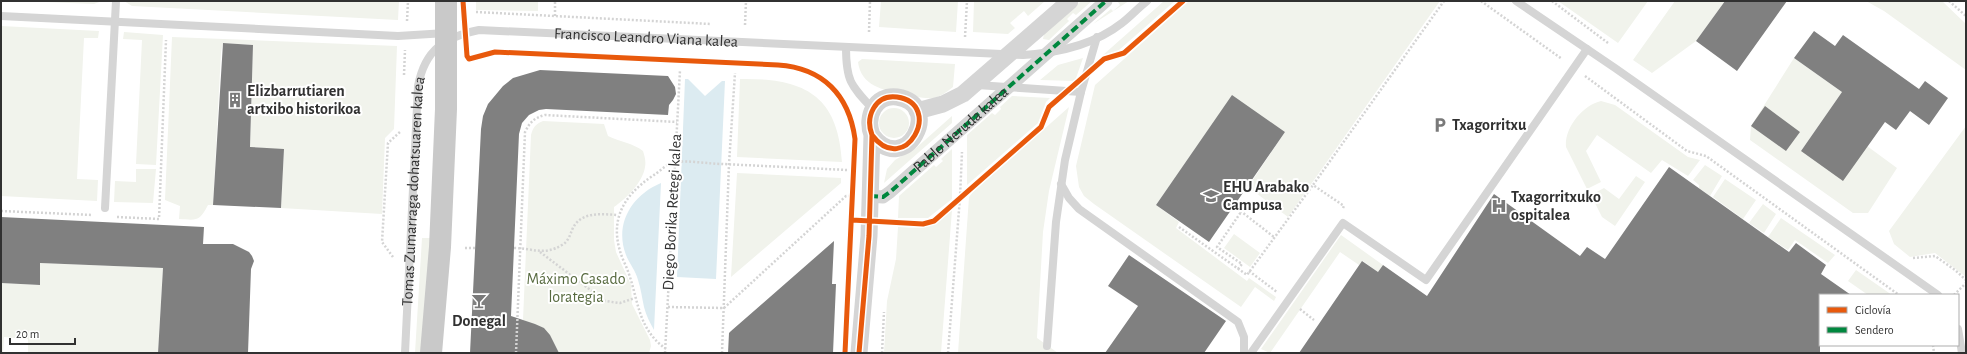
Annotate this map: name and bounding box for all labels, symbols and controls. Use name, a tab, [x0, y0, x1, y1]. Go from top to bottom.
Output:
street label: Francisco Leandro Viana kalea	[554, 25, 739, 50]
street label: Tomas Zumarraga dohatsuaren kalea	[399, 75, 428, 306]
place label: Elizbarrutiaren artxibo historikoa	[247, 83, 361, 117]
street label: Pablo Neruda kalea	[910, 83, 1011, 176]
building icon: Elizbarrutiaren artxibo historikoa	[226, 91, 244, 109]
parking icon: Txagorritxu	[1431, 116, 1449, 134]
place label: Txagorritxu	[1452, 117, 1527, 133]
street label: Diego Borika Retegi kalea	[660, 133, 684, 291]
place label: EHU Arabako Campusa	[1223, 179, 1309, 213]
school or university icon: EHU Arabako Campusa	[1202, 187, 1220, 205]
place label: Txagorritxuko ospitalea	[1511, 189, 1601, 223]
hospital icon: Txagorritxuko ospitalea	[1490, 197, 1508, 215]
park label: Máximo Casado lorategia	[526, 271, 626, 305]
bar icon: Donegal	[470, 292, 488, 310]
legend	[1819, 294, 1959, 346]
text: Ciclovía	[1855, 304, 1891, 316]
place label: Donegal	[452, 313, 506, 329]
scale bar	[10, 320, 75, 346]
text: Sendero	[1855, 324, 1894, 336]
text: 20 m	[16, 328, 39, 340]

